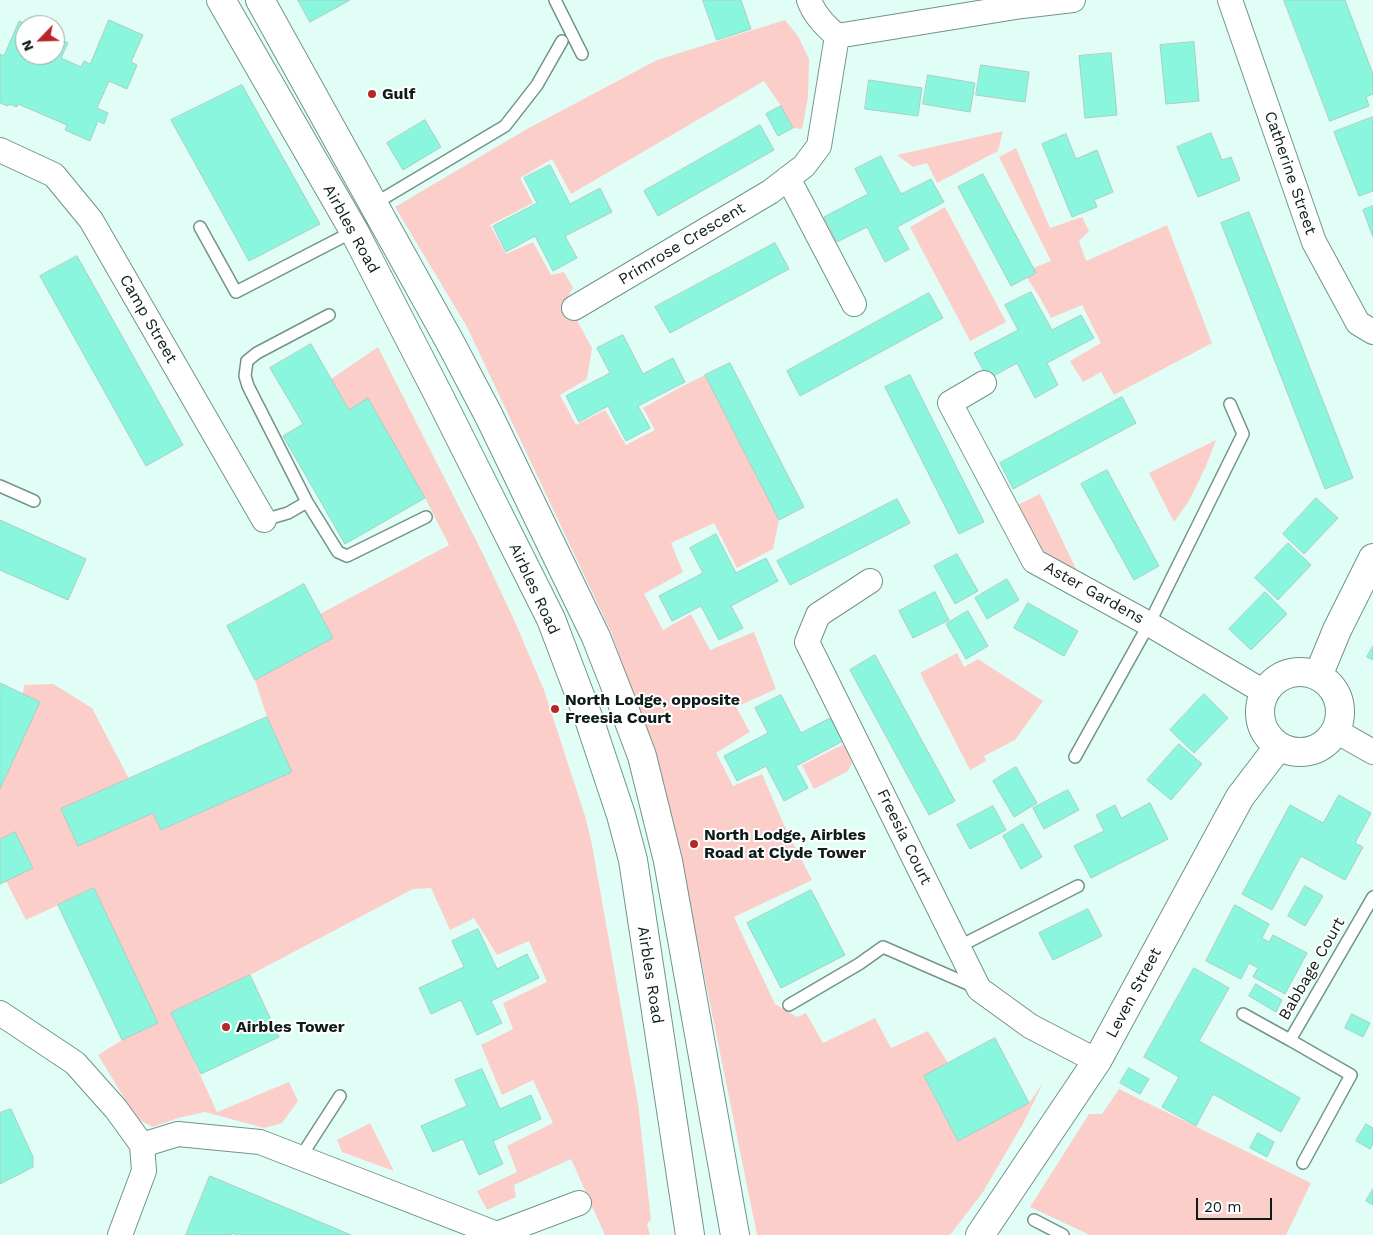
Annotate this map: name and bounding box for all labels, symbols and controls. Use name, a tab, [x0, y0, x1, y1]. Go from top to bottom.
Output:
north arrow	[15, 15, 65, 65]
text: N	[18, 38, 37, 54]
place label: Gulf	[382, 84, 415, 104]
marker: Gulf	[366, 88, 378, 100]
street label: Catherine Street	[1260, 109, 1320, 237]
street label: Airbles Road	[319, 181, 383, 277]
street label: Primrose Crescent	[615, 199, 749, 289]
street label: Camp Street	[115, 271, 181, 367]
street label: Airbles Road	[504, 540, 564, 638]
street label: Aster Gardens	[1041, 558, 1147, 628]
place label: North Lodge, opposite Freesia Court	[565, 690, 740, 728]
marker: North Lodge, opposite Freesia Court	[549, 703, 561, 715]
street label: Freesia Court	[873, 786, 935, 888]
place label: North Lodge, Airbles Road at Clyde Tower	[704, 825, 866, 863]
marker: North Lodge, Airbles Road at Clyde Tower	[688, 838, 700, 850]
street label: Babbage Court	[1275, 914, 1349, 1024]
street label: Airbles Road	[633, 925, 667, 1025]
street label: Leven Street	[1102, 945, 1166, 1041]
place label: Airbles Tower	[236, 1017, 345, 1037]
marker: Airbles Tower	[220, 1021, 232, 1033]
scale bar	[1198, 1188, 1274, 1220]
text: 20 m	[1204, 1198, 1242, 1216]

